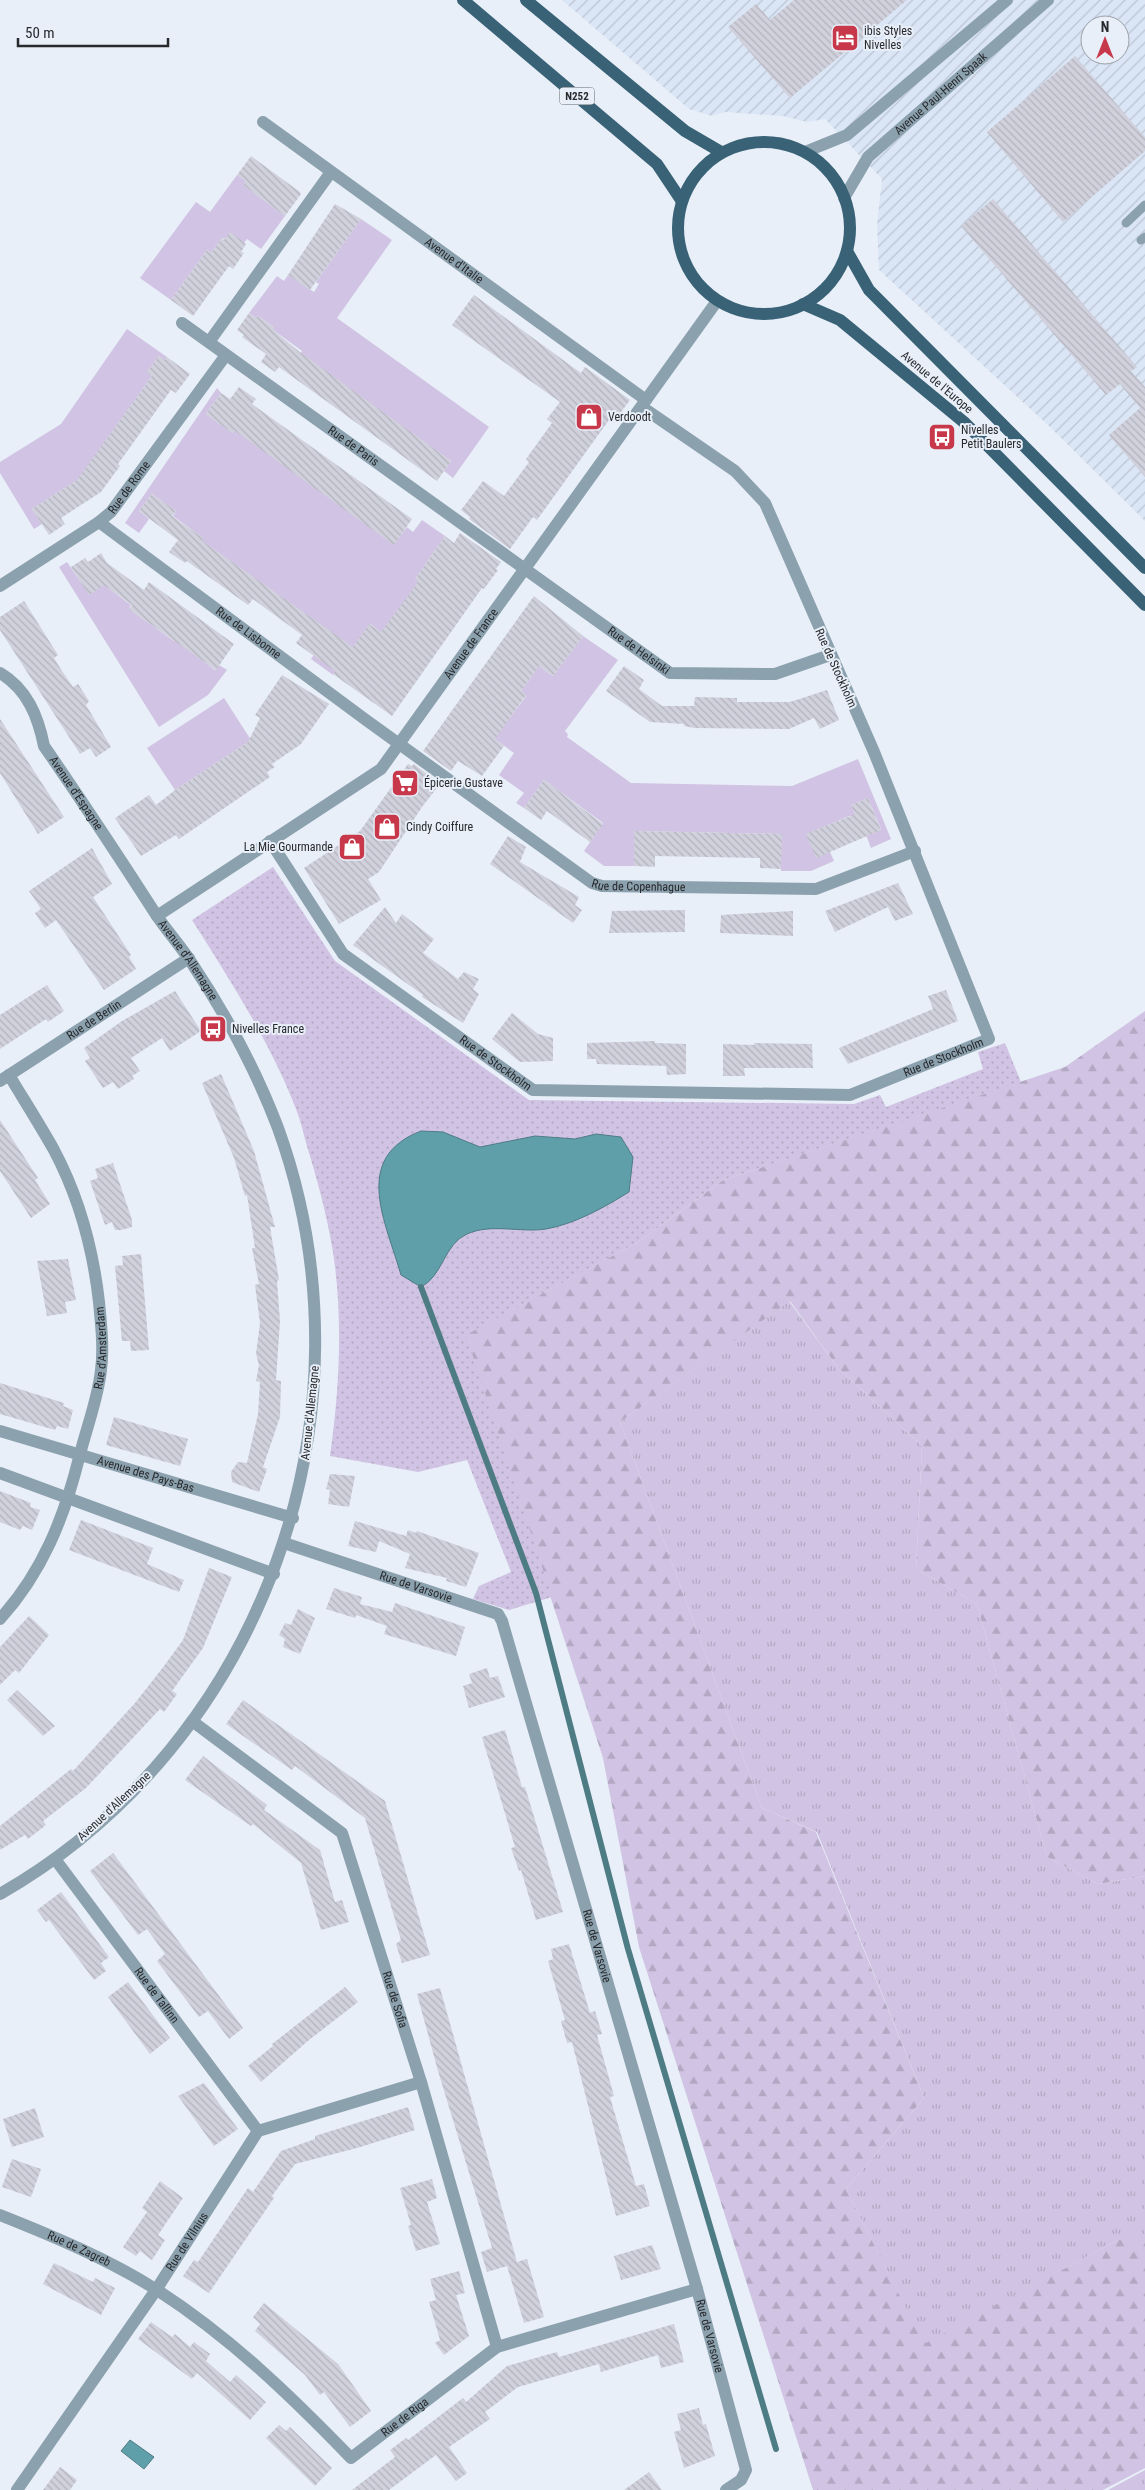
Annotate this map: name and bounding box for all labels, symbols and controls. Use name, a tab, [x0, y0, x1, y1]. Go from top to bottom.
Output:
scale bar	[18, 15, 168, 47]
north arrow	[1080, 15, 1130, 65]
text: N	[1101, 19, 1109, 35]
hotel icon: ibis Styles Nivelles	[830, 23, 860, 53]
text: 50 m	[25, 24, 55, 42]
place label: ibis Styles Nivelles	[864, 24, 912, 52]
street label: Avenue Paul-Henri Spaak	[892, 49, 990, 138]
road number: N252	[560, 88, 594, 104]
street label: Avenue d'Italie	[422, 235, 486, 287]
street label: Avenue de l'Europe	[898, 348, 976, 416]
shop icon: Verdoodt	[574, 402, 604, 432]
place label: Verdoodt	[608, 410, 652, 424]
bus stop icon: Nivelles Petit Baulers	[927, 422, 957, 452]
street label: Rue de Paris	[325, 423, 382, 469]
place label: Nivelles Petit Baulers	[961, 423, 1021, 451]
street label: Rue de Rome	[105, 458, 153, 517]
street label: Rue de Lisbonne	[213, 604, 284, 662]
street label: Avenue de France	[441, 606, 501, 682]
street label: Rue de Helsinki	[605, 624, 672, 678]
street label: Rue de Stockholm	[812, 626, 860, 710]
street label: Avenue d'Espagne	[46, 754, 106, 833]
supermarket icon: Épicerie Gustave	[390, 768, 420, 798]
place label: Épicerie Gustave	[424, 775, 503, 790]
shop icon: Cindy Coiffure	[372, 812, 402, 842]
place label: Cindy Coiffure	[406, 820, 474, 834]
shop icon: La Mie Gourmande	[337, 832, 367, 862]
place label: La Mie Gourmande	[244, 840, 333, 854]
street label: Rue de Copenhague	[590, 876, 686, 894]
street label: Avenue d'Allemagne	[155, 917, 221, 1003]
street label: Rue de Berlin	[64, 997, 124, 1043]
bus stop icon: Nivelles France	[198, 1014, 228, 1044]
place label: Nivelles France	[232, 1022, 304, 1036]
street label: Rue de Stockholm	[457, 1033, 534, 1094]
street label: Rue de Stockholm	[901, 1035, 986, 1080]
street label: Rue d'Amsterdam	[91, 1306, 109, 1391]
street label: Avenue d'Allemagne	[298, 1365, 322, 1461]
street label: Avenue des Pays-Bas	[95, 1453, 196, 1495]
street label: Rue de Varsovie	[378, 1568, 454, 1605]
street label: Avenue d'Allemagne	[75, 1768, 154, 1843]
street label: Rue de Varsovie	[580, 1908, 614, 1985]
street label: Rue de Tallinn	[131, 1965, 182, 2026]
street label: Rue de Sofia	[379, 1969, 411, 2030]
street label: Rue de Vilnius	[163, 2210, 211, 2274]
street label: Rue de Zagreb	[45, 2228, 113, 2270]
street label: Rue de Varsovie	[693, 2298, 726, 2375]
street label: Rue de Riga	[378, 2395, 431, 2440]

